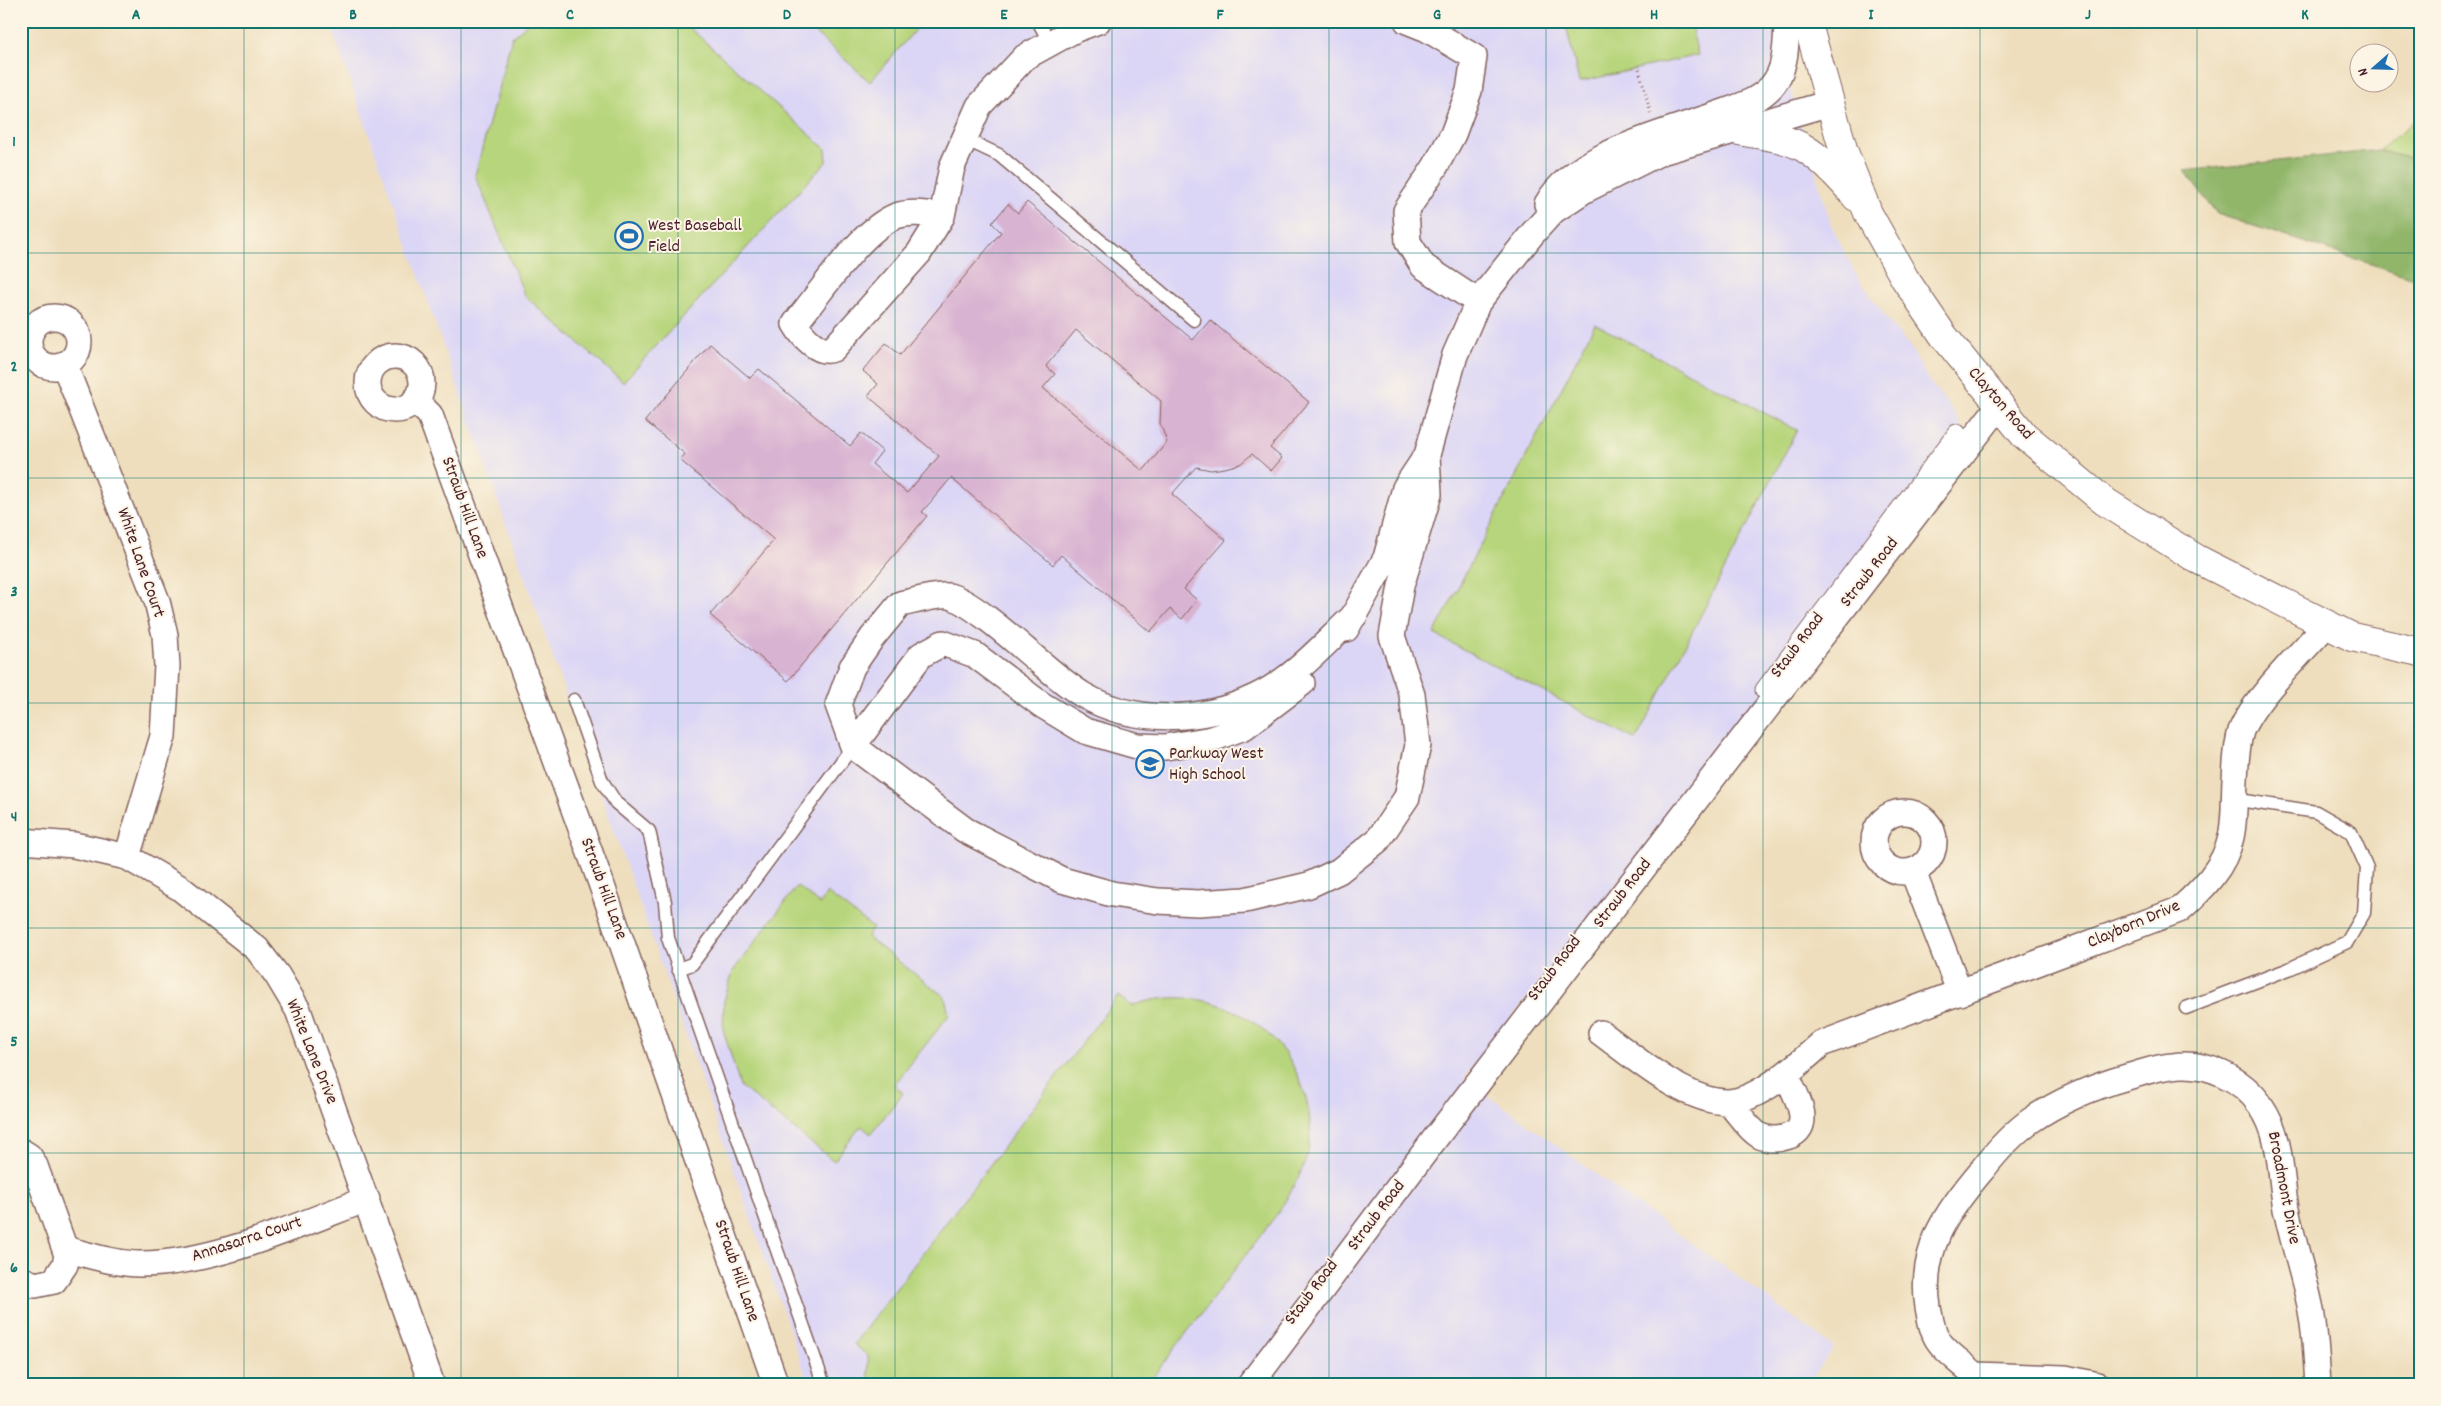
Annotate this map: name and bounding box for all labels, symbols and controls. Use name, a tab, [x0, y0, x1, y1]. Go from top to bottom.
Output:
text: A	[132, 4, 141, 27]
text: B	[349, 4, 357, 27]
text: C	[566, 4, 574, 27]
text: D	[783, 4, 792, 27]
text: E	[1000, 4, 1008, 27]
text: F	[1216, 4, 1224, 27]
text: G	[1433, 4, 1441, 27]
text: H	[1650, 4, 1658, 27]
text: I	[1869, 4, 1875, 27]
text: J	[2085, 4, 2091, 27]
text: K	[2301, 4, 2309, 27]
north arrow	[2348, 42, 2398, 92]
text: N	[2353, 65, 2374, 78]
text: 1	[12, 131, 16, 154]
place label: West Baseball Field	[648, 214, 743, 260]
sports icon: West Baseball Field	[614, 221, 644, 251]
text: 2	[11, 356, 18, 379]
street label: Clayton Road	[1961, 362, 2039, 446]
street label: Straub Hill Lane	[434, 454, 494, 562]
street label: White Lane Court	[110, 505, 171, 622]
street label: Straub Road	[1835, 533, 1905, 613]
text: 3	[10, 581, 18, 604]
street label: Staub Road	[1765, 608, 1831, 684]
place label: Parkway West High School	[1169, 742, 1264, 788]
school or university icon: Parkway West High School	[1135, 749, 1165, 779]
text: 4	[11, 806, 17, 829]
street label: Straub Hill Lane	[573, 835, 633, 943]
street label: Straub Road	[1588, 854, 1658, 934]
street label: Clayborn Drive	[2084, 894, 2184, 956]
street label: Staub Road	[1522, 931, 1588, 1007]
street label: White Lane Drive	[279, 996, 343, 1108]
text: 5	[10, 1031, 18, 1054]
street label: Broadmont Drive	[2260, 1130, 2306, 1247]
street label: Straub Road	[1342, 1175, 1412, 1257]
street label: Annasarra Court	[189, 1210, 306, 1270]
street label: Straub Hill Lane	[707, 1217, 765, 1326]
street label: Staub Road	[1279, 1255, 1345, 1331]
text: 6	[10, 1257, 18, 1280]

